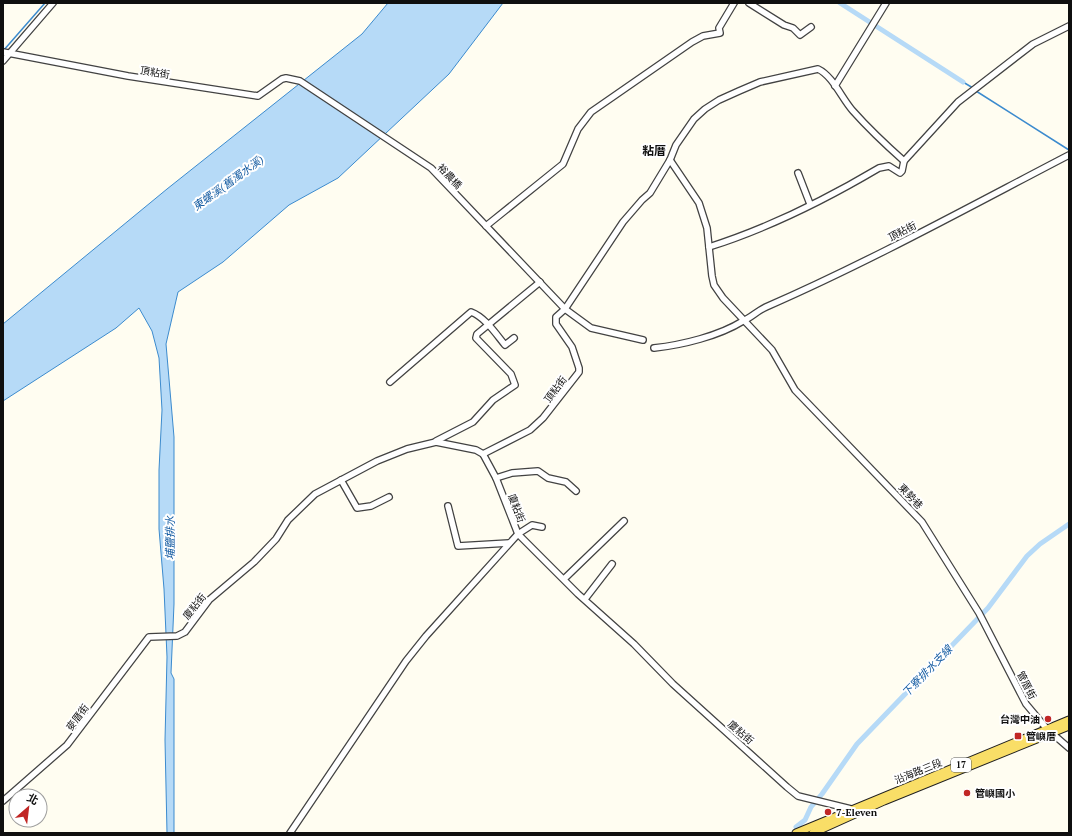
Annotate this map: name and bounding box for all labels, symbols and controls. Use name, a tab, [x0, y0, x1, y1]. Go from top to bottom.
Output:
street label: 頂粘街	[139, 64, 171, 81]
district label: 粘厝	[642, 143, 666, 158]
water label: 東螺溪(舊濁水溪)	[190, 152, 266, 214]
street label: 裕農橋	[435, 161, 465, 192]
street label: 頂粘街	[886, 219, 919, 244]
street label: 頂粘街	[541, 373, 570, 405]
street label: 東勢巷	[896, 481, 926, 512]
street label: 廈粘街	[505, 492, 528, 525]
water label: 埔鹽排水	[163, 515, 177, 560]
street label: 廈粘街	[180, 591, 209, 622]
water label: 下寮排水支線	[899, 641, 956, 700]
street label: 管厝街	[1014, 669, 1039, 702]
street label: 麥厝街	[63, 701, 92, 733]
place label: 台灣中油	[1000, 713, 1040, 726]
marker: 台灣中油	[1043, 714, 1053, 724]
street label: 廈粘街	[725, 718, 756, 747]
place label: 管嶼厝	[1026, 730, 1056, 743]
marker: 管嶼厝	[1013, 731, 1023, 741]
street label: 沿海路三段	[893, 756, 944, 787]
road number: 17	[951, 758, 971, 772]
place label: 管嶼國小	[975, 787, 1016, 800]
north arrow	[8, 788, 48, 828]
marker: 管嶼國小	[962, 788, 972, 798]
text: 北	[25, 790, 41, 808]
place label: 7-Eleven	[836, 806, 878, 819]
marker: 7-Eleven	[823, 807, 833, 817]

